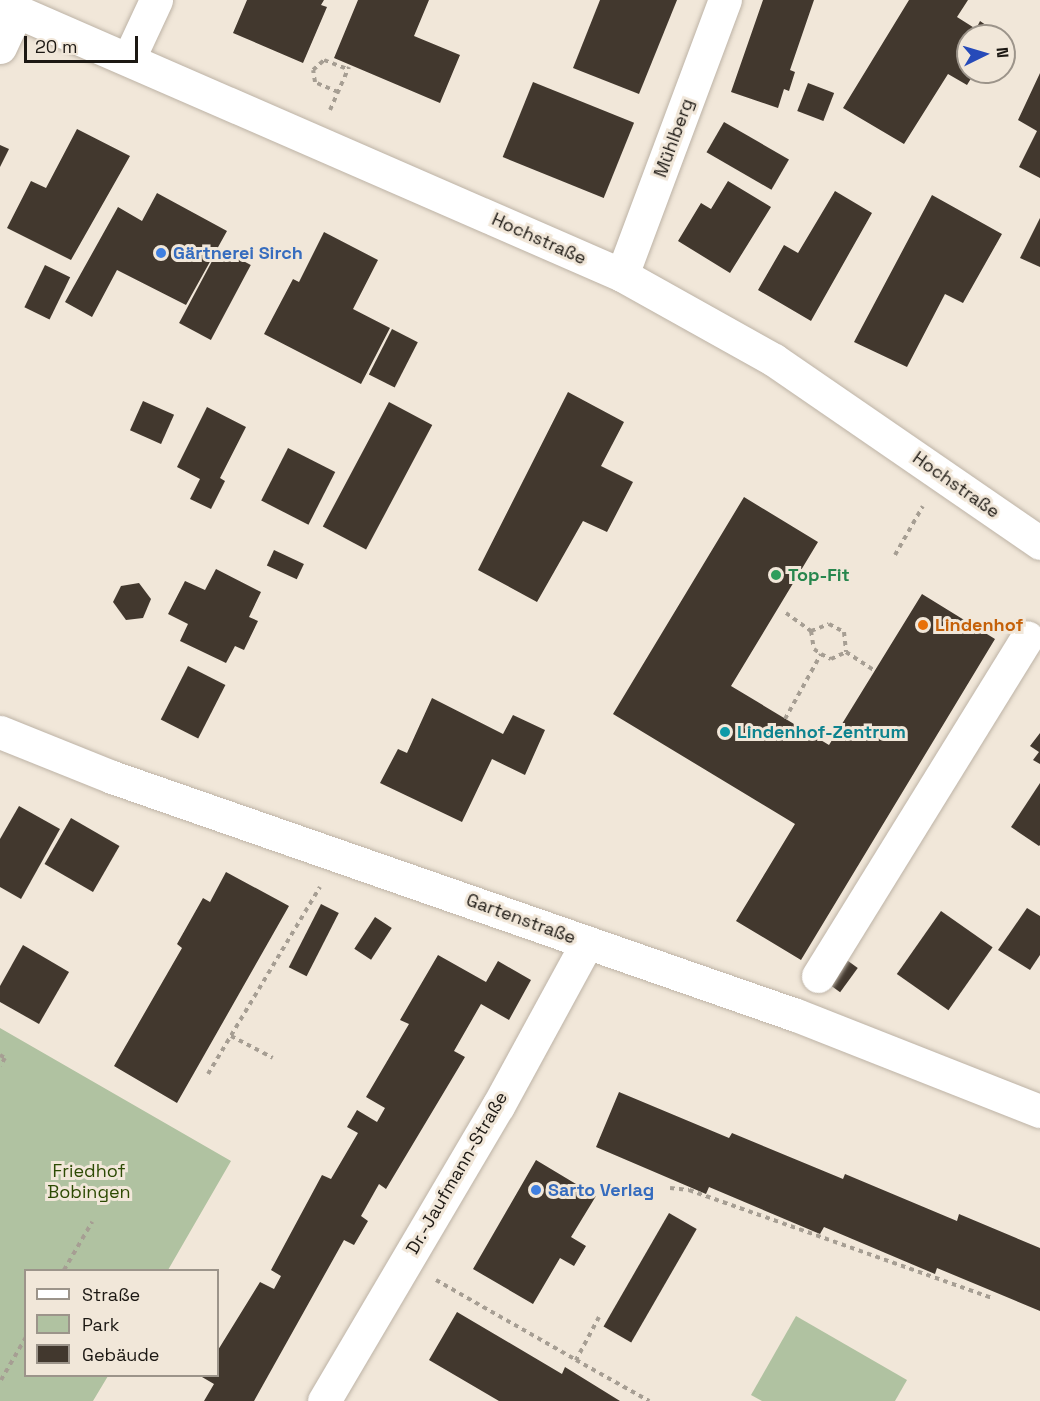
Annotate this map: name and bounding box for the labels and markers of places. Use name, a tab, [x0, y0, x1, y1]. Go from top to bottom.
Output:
place label: Gärtnerei Sirch	[173, 242, 303, 264]
marker: Gärtnerei Sirch	[154, 246, 168, 260]
place label: Top-Fit	[788, 564, 850, 586]
marker: Top-Fit	[769, 568, 783, 582]
place label: Lindenhof	[935, 614, 1023, 636]
marker: Lindenhof	[916, 618, 930, 632]
place label: Lindenhof-Zentrum	[737, 721, 906, 743]
marker: Lindenhof-Zentrum	[718, 725, 732, 739]
place label: Sarto Verlag	[548, 1179, 655, 1201]
marker: Sarto Verlag	[529, 1183, 543, 1197]

